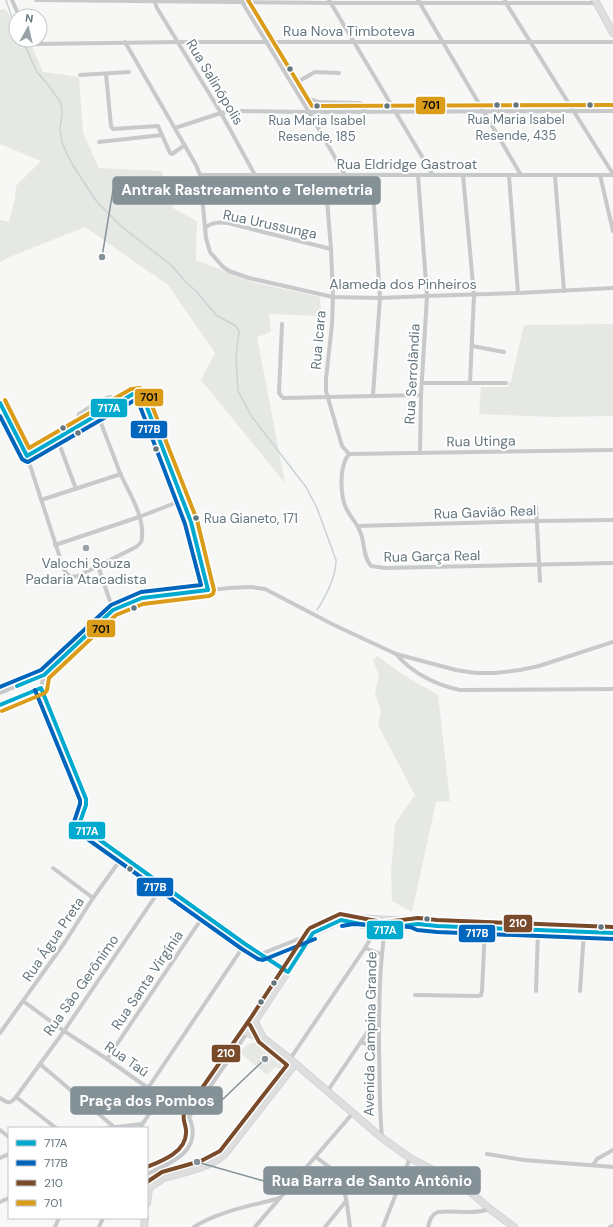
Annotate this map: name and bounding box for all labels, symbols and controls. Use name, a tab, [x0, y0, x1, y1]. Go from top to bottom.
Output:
north arrow	[8, 8, 48, 48]
text: N	[24, 11, 34, 26]
street label: Rua Nova Timboteva	[283, 22, 415, 40]
street label: Rua Salinópolis	[182, 36, 248, 128]
unlabelled marker	[285, 64, 295, 74]
line badge: 701	[415, 96, 446, 115]
text: 701	[422, 98, 440, 112]
unlabelled marker	[492, 100, 502, 110]
marker: Rua Maria Isabel Resende, 435	[511, 100, 521, 110]
unlabelled marker	[585, 100, 595, 110]
marker: Rua Maria Isabel Resende, 185	[312, 101, 322, 111]
unlabelled marker	[382, 101, 392, 111]
place label: Rua Maria Isabel Resende, 435	[467, 111, 565, 144]
place label: Rua Maria Isabel Resende, 185	[268, 112, 366, 145]
street label: Rua Eldridge Gastroat	[337, 155, 477, 173]
callout: Antrak Rastreamento e Telemetria	[113, 177, 380, 204]
text: Antrak Rastreamento e Telemetria	[121, 180, 373, 200]
street label: Rua Urussunga	[221, 205, 319, 243]
street label: Alameda dos Pinheiros	[329, 275, 477, 293]
street label: Rua Icara	[306, 310, 330, 370]
street label: Rua Serrolândia	[400, 323, 424, 425]
line badge: 701	[134, 388, 164, 407]
text: 701	[140, 390, 158, 404]
line badge: 717A	[90, 398, 128, 418]
text: 717A	[98, 401, 121, 415]
line badge: 717B	[130, 420, 168, 439]
text: 717B	[137, 422, 161, 436]
unlabelled marker	[58, 423, 68, 433]
unlabelled marker	[73, 428, 83, 438]
street label: Rua Utinga	[446, 431, 516, 451]
unlabelled marker	[151, 444, 161, 454]
street label: Rua Gavião Real	[433, 501, 537, 523]
place label: Rua Gianeto, 171	[204, 510, 298, 527]
marker: Rua Gianeto, 171	[191, 513, 201, 523]
marker: Valochi Souza Padaria Atacadista	[81, 543, 91, 553]
street label: Rua Garça Real	[383, 546, 481, 566]
place label: Valochi Souza Padaria Atacadista	[25, 554, 147, 588]
unlabelled marker	[129, 603, 139, 613]
line badge: 701	[86, 619, 116, 638]
text: 701	[92, 622, 110, 636]
line badge: 717A	[68, 821, 106, 840]
text: 717A	[76, 824, 99, 838]
unlabelled marker	[125, 864, 135, 874]
line badge: 717B	[136, 877, 174, 897]
text: 717B	[143, 880, 167, 894]
street label: Rua Água Preta	[18, 893, 88, 985]
unlabelled marker	[422, 914, 432, 924]
line badge: 210	[503, 914, 533, 933]
text: 210	[509, 916, 527, 930]
line badge: 717A	[366, 920, 404, 940]
unlabelled marker	[596, 922, 606, 932]
text: 717A	[374, 923, 397, 937]
line badge: 717B	[458, 924, 496, 943]
text: 717B	[465, 926, 489, 940]
street label: Rua Santa Virgínia	[107, 927, 187, 1033]
street label: Rua São Gerônimo	[39, 931, 123, 1039]
street label: Avenida Campina Grande	[360, 951, 380, 1117]
unlabelled marker	[269, 978, 279, 988]
unlabelled marker	[256, 997, 266, 1007]
street label: Rua Taú	[101, 1037, 153, 1081]
line badge: 210	[211, 1044, 241, 1063]
text: 210	[217, 1046, 235, 1060]
callout: Praça dos Pombos	[71, 1087, 222, 1114]
text: Praça dos Pombos	[79, 1091, 215, 1111]
legend	[8, 1127, 148, 1219]
text: 717A	[44, 1135, 68, 1151]
text: 717B	[44, 1155, 68, 1171]
callout: Rua Barra de Santo Antônio	[264, 1167, 480, 1194]
text: Rua Barra de Santo Antônio	[272, 1171, 472, 1191]
text: 210	[44, 1175, 63, 1191]
text: 701	[44, 1195, 62, 1211]

